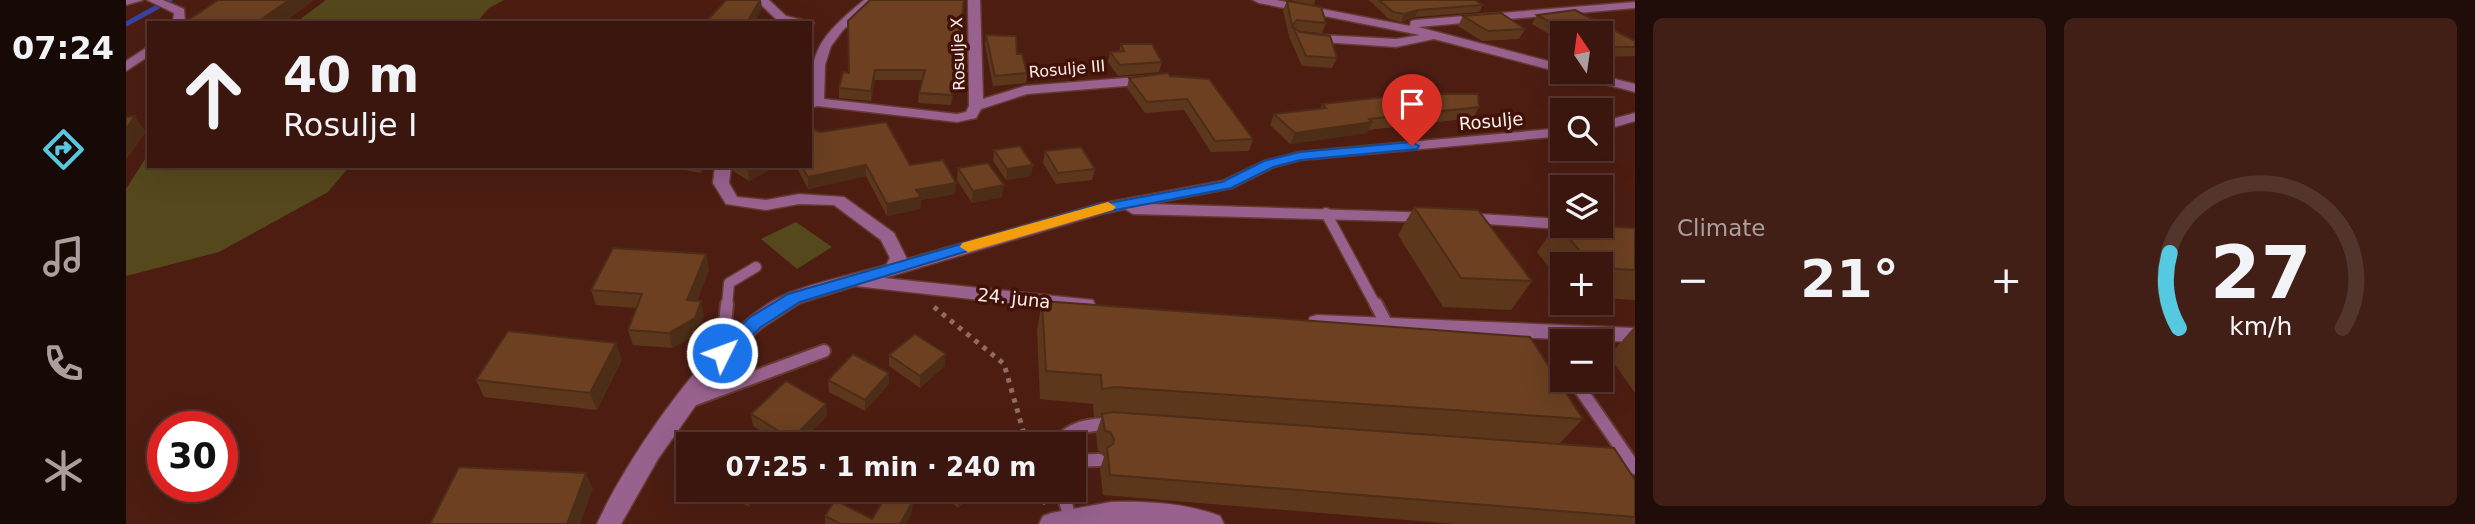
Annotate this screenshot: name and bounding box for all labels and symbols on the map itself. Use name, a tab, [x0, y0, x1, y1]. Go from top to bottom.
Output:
street label: Rosulje X	[947, 17, 969, 91]
north arrow	[1550, 21, 1614, 84]
street label: Rosulje III	[1028, 56, 1106, 82]
pin	[1382, 74, 1442, 146]
street label: Rosulje	[1458, 108, 1524, 134]
street label: 24. juna	[977, 284, 1051, 312]
position arrow	[685, 316, 759, 390]
speed limit sign: 30	[147, 411, 238, 502]

